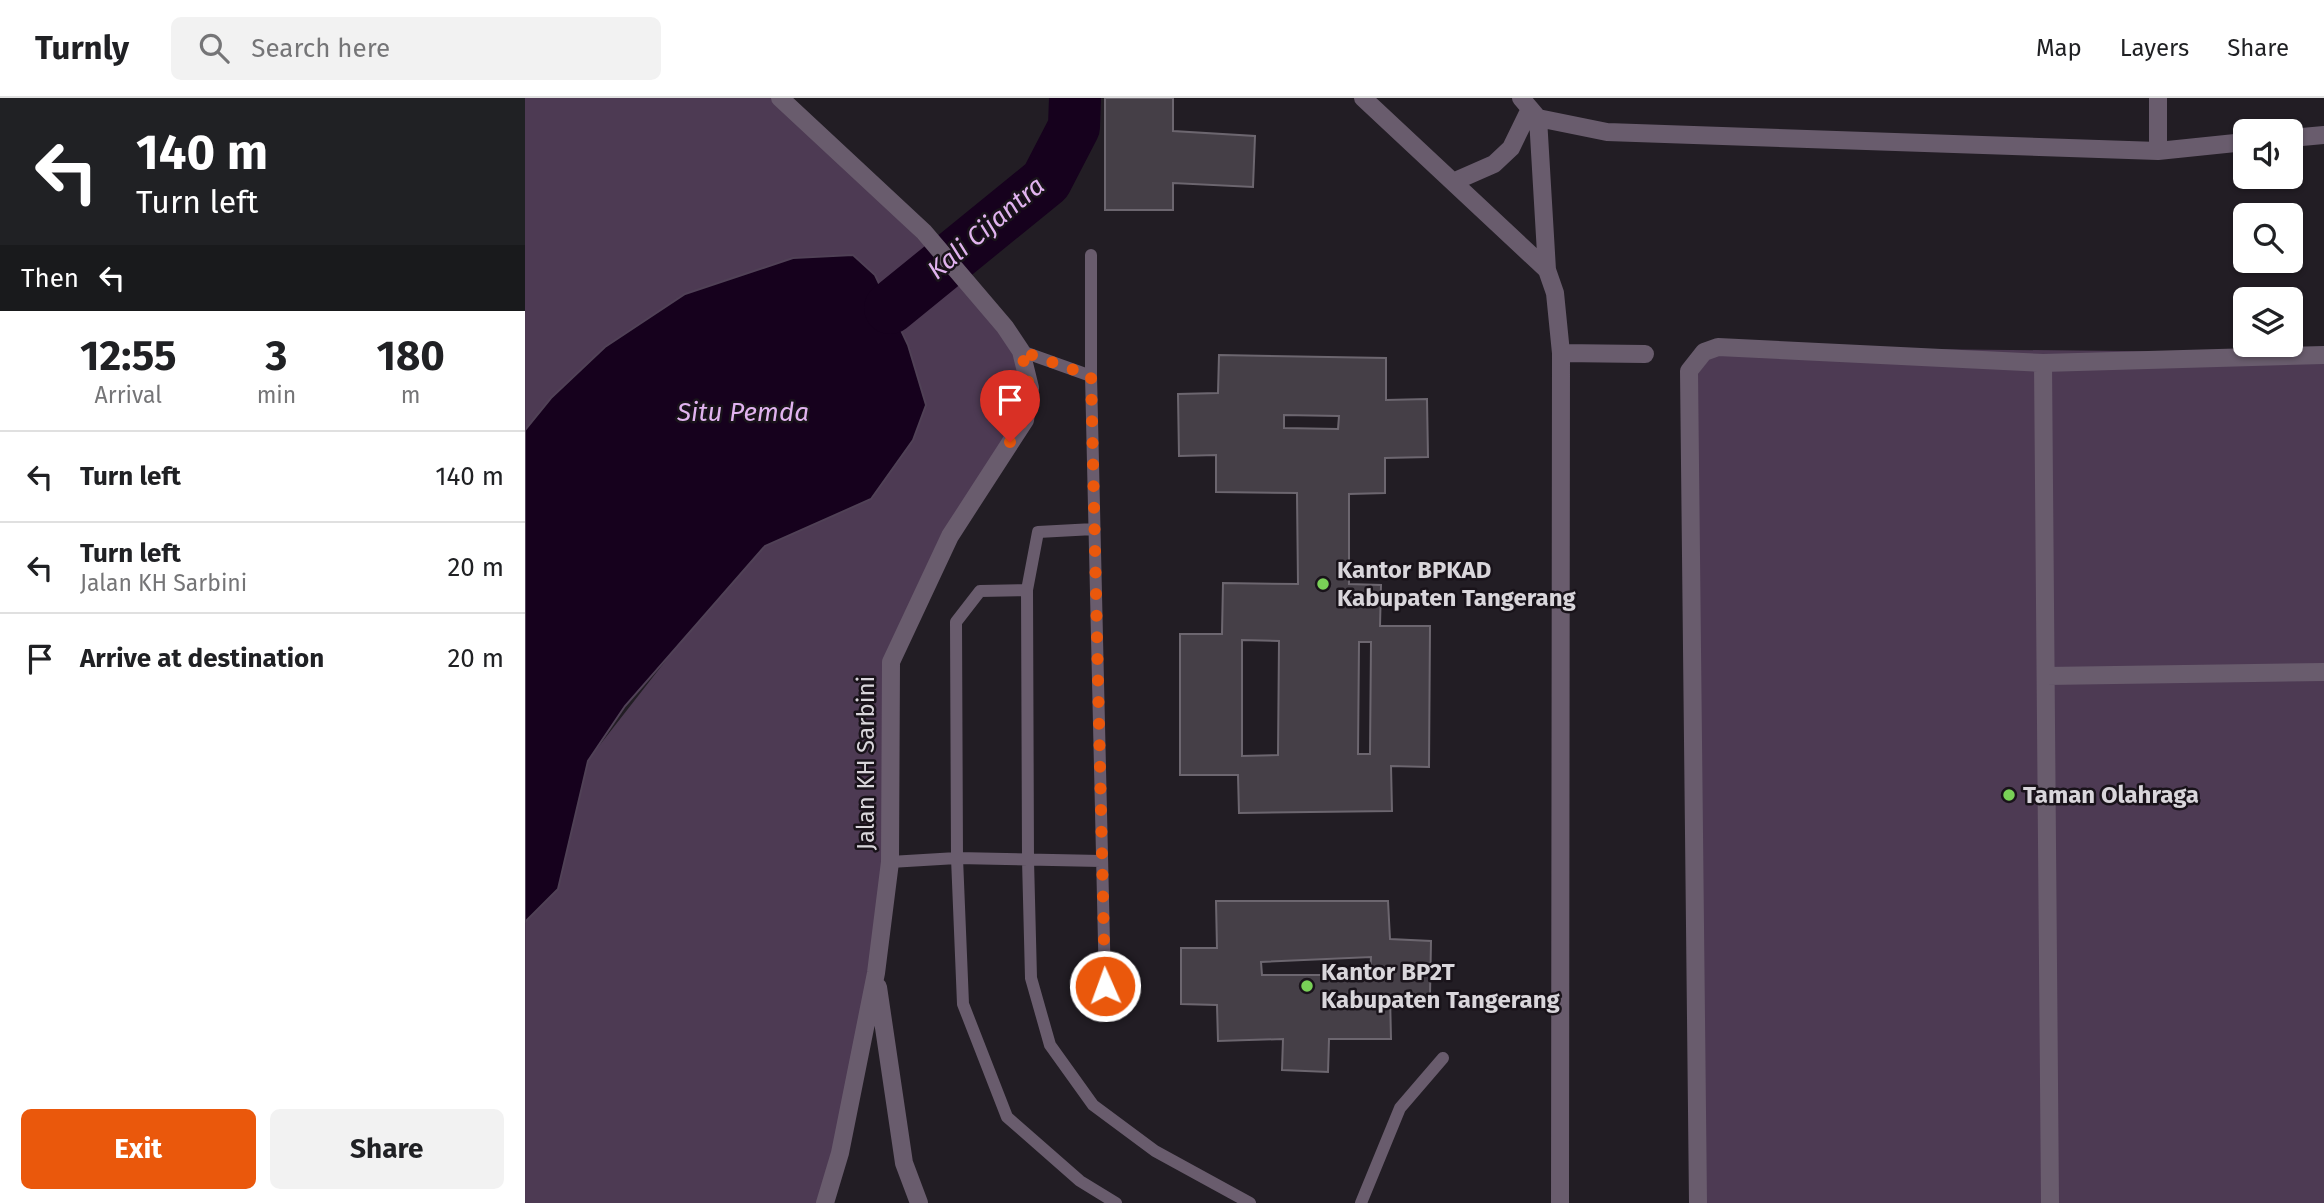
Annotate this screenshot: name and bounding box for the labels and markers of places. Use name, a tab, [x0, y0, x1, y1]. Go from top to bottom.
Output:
pin	[980, 370, 1040, 442]
place label: Kantor BPKAD Kabupaten Tangerang	[1337, 556, 1577, 612]
marker: Kantor BPKAD Kabupaten Tangerang	[1315, 576, 1331, 592]
place label: Taman Olahraga	[2023, 781, 2199, 809]
marker: Taman Olahraga	[2001, 787, 2017, 803]
place label: Kantor BP2T Kabupaten Tangerang	[1321, 958, 1561, 1014]
marker: Kantor BP2T Kabupaten Tangerang	[1299, 978, 1315, 994]

